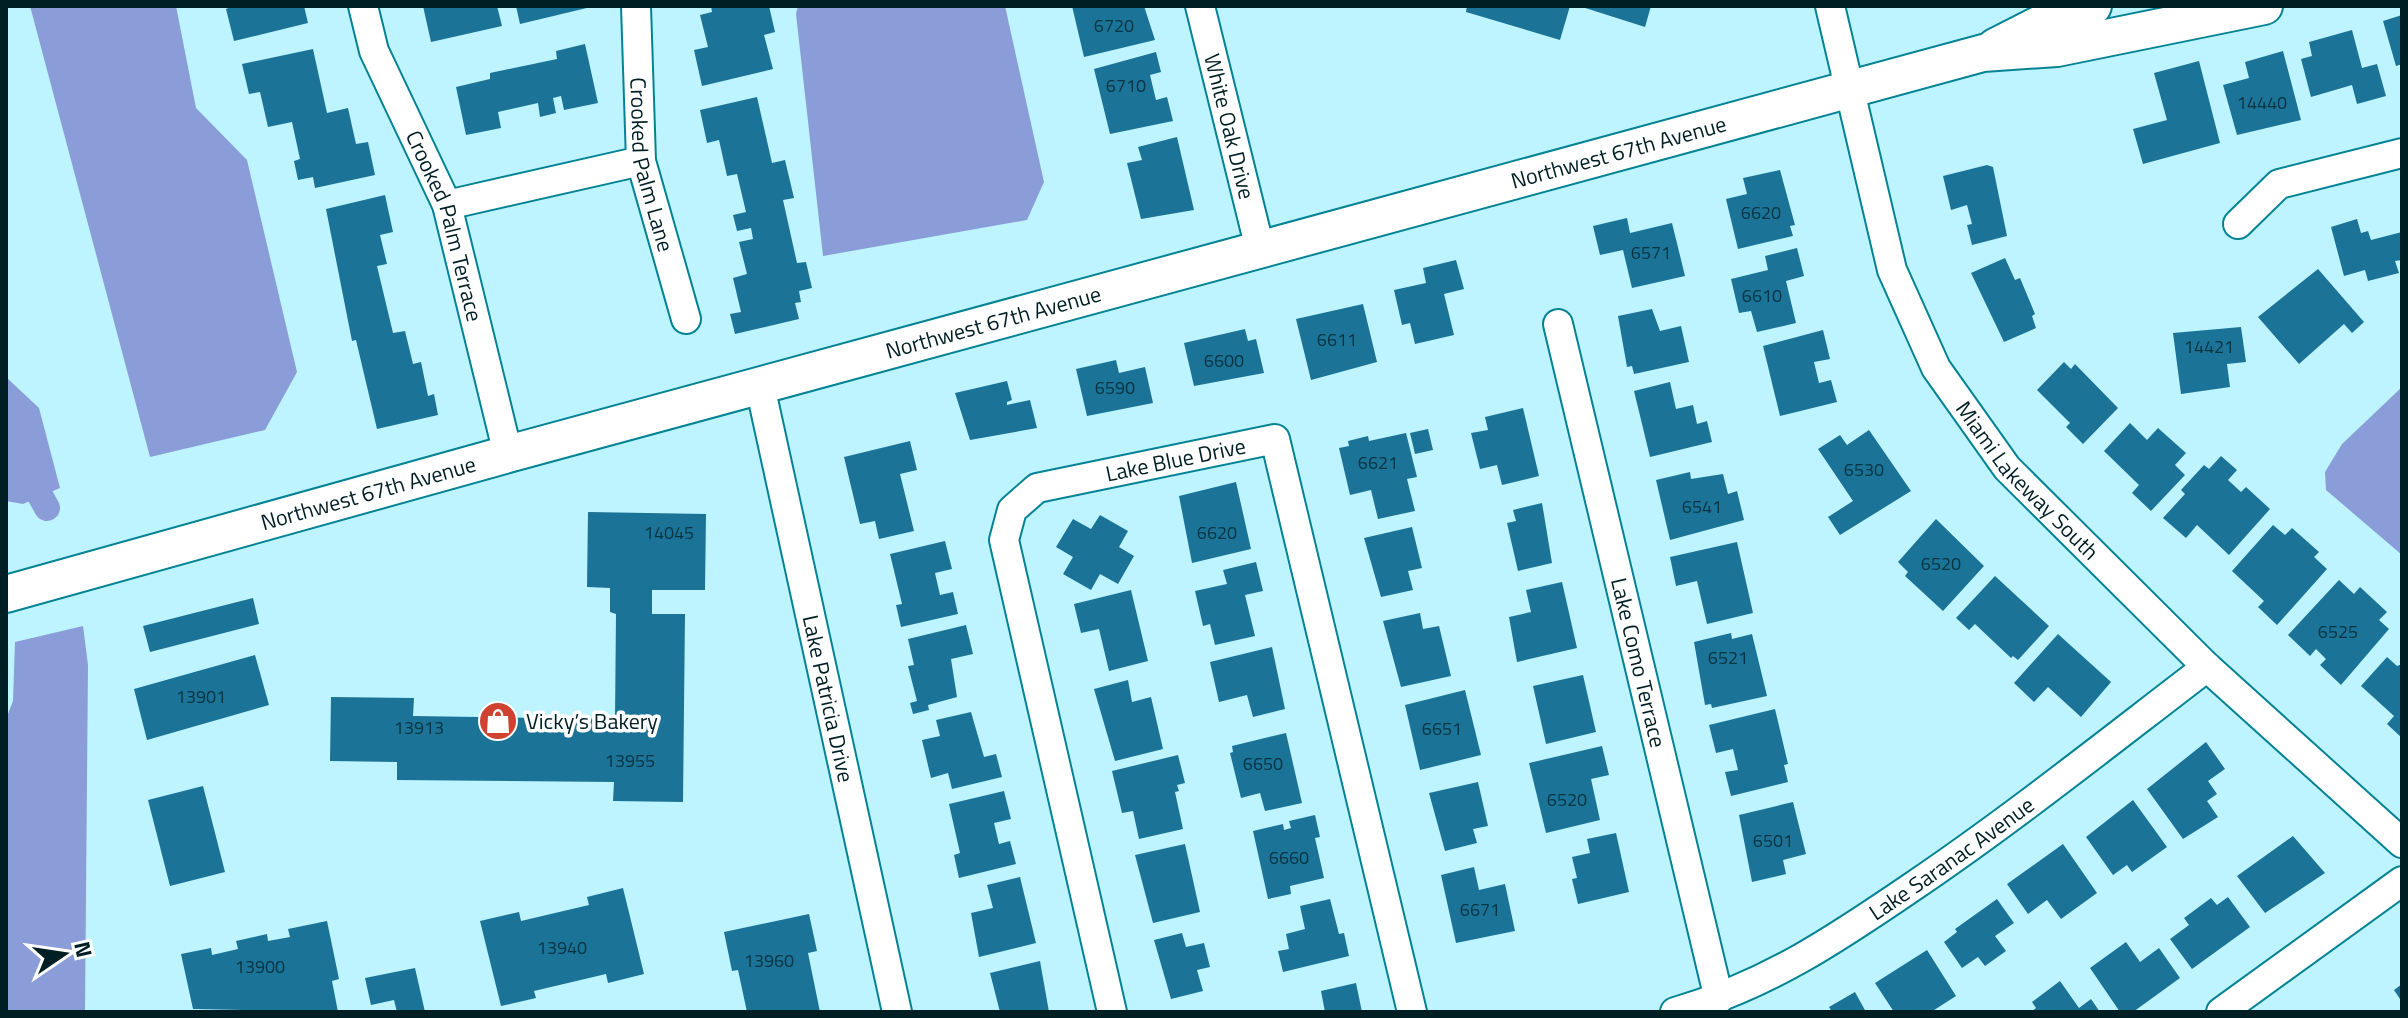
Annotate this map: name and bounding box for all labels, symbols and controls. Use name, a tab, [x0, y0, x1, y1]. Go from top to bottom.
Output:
house number: 6720	[1094, 12, 1134, 39]
street label: White Oak Drive	[1195, 50, 1264, 203]
house number: 6710	[1106, 72, 1146, 99]
street label: Crooked Palm Lane	[621, 77, 683, 256]
house number: 14440	[2237, 89, 2287, 116]
street label: Northwest 67th Avenue	[1507, 107, 1730, 198]
street label: Crooked Palm Terrace	[397, 125, 492, 325]
house number: 6620	[1741, 199, 1781, 226]
house number: 6571	[1631, 239, 1671, 266]
street label: Northwest 67th Avenue	[882, 277, 1105, 368]
house number: 6610	[1742, 282, 1782, 309]
house number: 6611	[1317, 326, 1357, 353]
house number: 14421	[2184, 333, 2234, 360]
house number: 6600	[1204, 347, 1244, 374]
house number: 6590	[1095, 374, 1135, 401]
street label: Miami Lakeway South	[1948, 394, 2107, 568]
street label: Lake Blue Drive	[1102, 428, 1249, 490]
street label: Northwest 67th Avenue	[257, 447, 480, 539]
house number: 6621	[1358, 449, 1398, 476]
house number: 6530	[1844, 456, 1884, 483]
house number: 6541	[1682, 493, 1722, 520]
house number: 14045	[644, 519, 694, 546]
house number: 6620	[1197, 519, 1237, 546]
house number: 6520	[1921, 550, 1961, 577]
street label: Lake Como Terrace	[1602, 574, 1675, 751]
street label: Lake Patricia Drive	[794, 612, 863, 785]
house number: 6525	[2318, 618, 2358, 645]
house number: 6521	[1708, 644, 1748, 671]
house number: 13901	[176, 683, 226, 710]
shop icon: Vicky’s Bakery	[477, 700, 519, 742]
place label: Vicky’s Bakery	[526, 704, 658, 738]
house number: 13913	[394, 714, 444, 741]
house number: 6651	[1422, 715, 1462, 742]
house number: 13955	[605, 747, 655, 774]
house number: 6650	[1243, 750, 1283, 777]
house number: 6520	[1547, 786, 1587, 813]
street label: Lake Saranac Avenue	[1862, 788, 2041, 929]
house number: 6501	[1753, 827, 1793, 854]
house number: 6660	[1269, 844, 1309, 871]
house number: 6671	[1460, 896, 1500, 923]
north arrow	[24, 914, 104, 994]
house number: 13940	[537, 934, 587, 961]
text: N	[65, 938, 102, 961]
house number: 13960	[744, 947, 794, 974]
house number: 13900	[235, 953, 285, 980]

